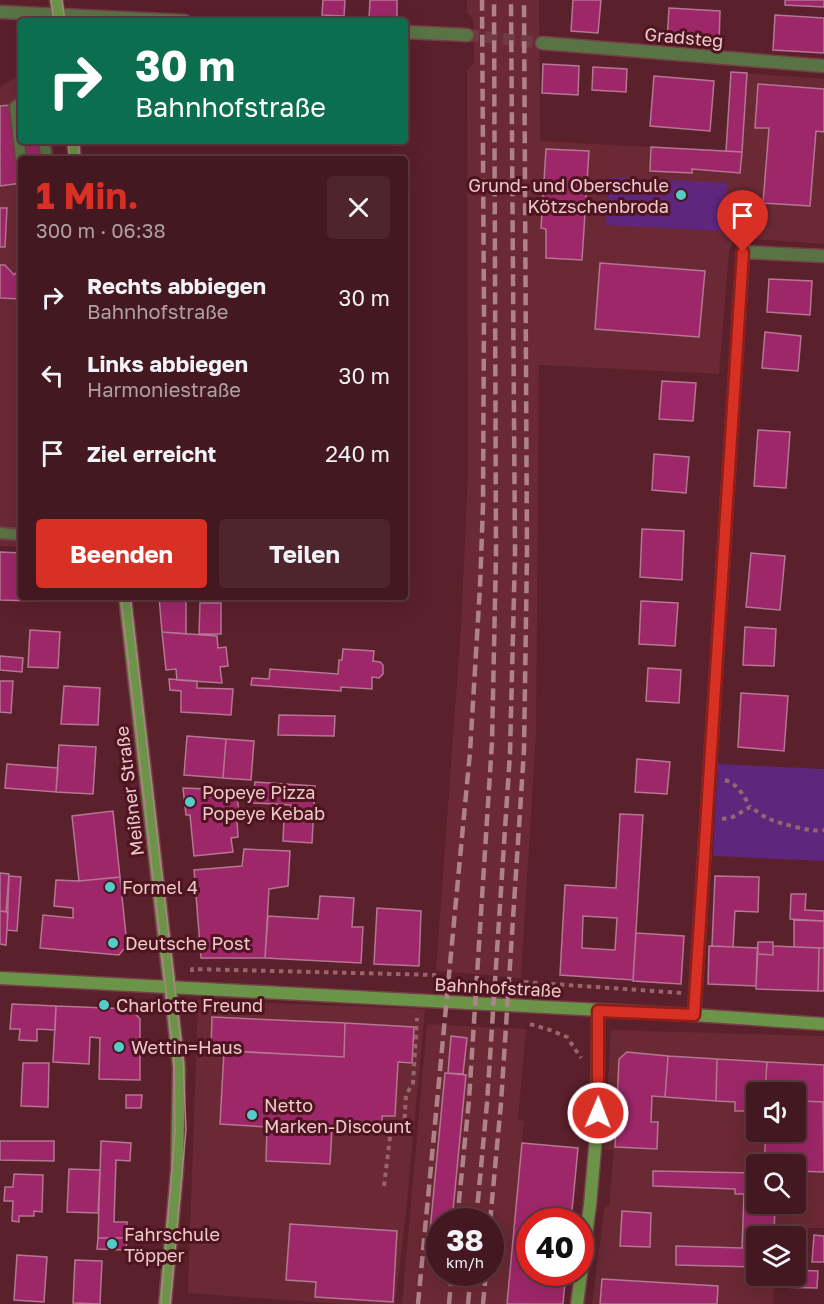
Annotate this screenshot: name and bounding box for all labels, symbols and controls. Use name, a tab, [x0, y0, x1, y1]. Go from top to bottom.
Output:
street label: Gradsteg	[644, 23, 724, 51]
text: 30 m	[135, 40, 235, 90]
icon: right	[36, 42, 114, 120]
text: Bahnhofstraße	[135, 91, 326, 123]
text: 1 Min.	[36, 174, 139, 217]
place label: Grund- und Oberschule Kötzschenbroda	[468, 174, 669, 217]
button: close	[327, 176, 390, 239]
marker: Grund- und Oberschule Kötzschenbroda	[674, 188, 688, 202]
pin	[717, 190, 768, 252]
icon: arrive	[726, 199, 759, 232]
text: 300 m · 06:38	[36, 218, 166, 242]
text: Rechts abbiegen	[87, 272, 266, 299]
icon: right	[36, 281, 69, 314]
text: 30 m	[339, 284, 390, 311]
text: Bahnhofstraße	[87, 299, 228, 323]
text: Links abbiegen	[87, 350, 248, 377]
icon: left	[36, 359, 69, 392]
text: 30 m	[339, 362, 390, 389]
text: Harmoniestraße	[87, 377, 241, 401]
icon: arrive	[36, 437, 69, 470]
text: Ziel erreicht	[87, 440, 216, 467]
text: 240 m	[325, 440, 390, 467]
button: Beenden	[36, 519, 207, 588]
button: Teilen	[219, 519, 390, 588]
street label: Meißner Straße	[110, 725, 148, 857]
place label: Popeye Pizza Popeye Kebab	[202, 781, 325, 824]
marker: Popeye Pizza Popeye Kebab	[183, 795, 197, 809]
place label: Formel 4	[122, 876, 198, 898]
marker: Formel 4	[103, 880, 117, 894]
place label: Deutsche Post	[125, 932, 251, 954]
marker: Deutsche Post	[106, 936, 120, 950]
street label: Bahnhofstraße	[434, 973, 562, 1001]
place label: Charlotte Freund	[116, 994, 263, 1016]
marker: Charlotte Freund	[97, 998, 111, 1012]
place label: Wettin=Haus	[131, 1036, 242, 1058]
marker: Wettin=Haus	[112, 1040, 126, 1054]
position arrow	[566, 1081, 630, 1145]
map controls	[746, 1082, 806, 1286]
button: sound	[746, 1082, 806, 1142]
place label: Netto Marken-Discount	[264, 1094, 411, 1137]
marker: Netto Marken-Discount	[245, 1108, 259, 1122]
button: search	[746, 1154, 806, 1214]
speed limit sign: 40	[516, 1208, 594, 1286]
text: 38	[446, 1222, 484, 1258]
place label: Fahrschule Töpper	[124, 1223, 220, 1266]
button: layers	[746, 1226, 806, 1286]
marker: Fahrschule Töpper	[105, 1237, 119, 1251]
text: km/h	[446, 1253, 484, 1271]

